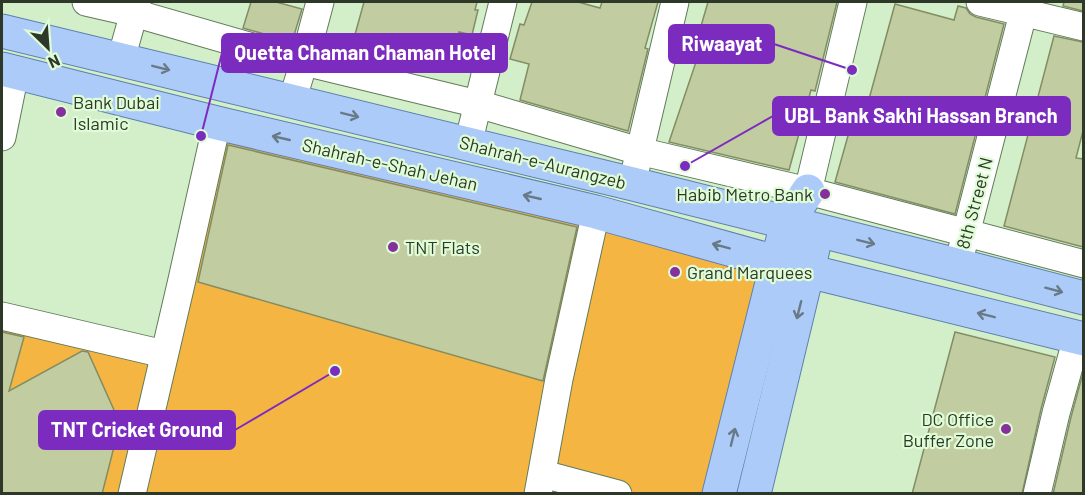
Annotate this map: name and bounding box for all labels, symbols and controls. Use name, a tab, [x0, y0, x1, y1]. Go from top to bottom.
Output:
north arrow	[18, 18, 78, 78]
callout: Riwaayat	[669, 25, 774, 63]
text: Riwaayat	[682, 31, 762, 55]
callout: Quetta Chaman Chaman Hotel	[222, 34, 507, 72]
text: Quetta Chaman Chaman Hotel	[234, 40, 496, 64]
text: N	[46, 51, 63, 73]
one-way arrow	[151, 63, 170, 75]
place label: Bank Dubai Islamic	[73, 91, 160, 134]
callout: UBL Bank Sakhi Hassan Branch	[773, 97, 1070, 135]
text: UBL Bank Sakhi Hassan Branch	[784, 103, 1058, 127]
marker: Bank Dubai Islamic	[54, 105, 68, 119]
one-way arrow	[340, 110, 359, 122]
street label: Shahrah-e-Aurangzeb	[457, 131, 629, 193]
one-way arrow	[272, 132, 291, 143]
street label: Shahrah-e-Shah Jehan	[300, 133, 480, 195]
street label: 8th Street N	[951, 155, 997, 251]
place label: Habib Metro Bank	[676, 183, 813, 205]
marker: Habib Metro Bank	[818, 187, 832, 201]
one-way arrow	[523, 191, 542, 203]
place label: TNT Flats	[405, 236, 480, 258]
one-way arrow	[856, 236, 875, 248]
marker: TNT Flats	[386, 240, 400, 254]
one-way arrow	[711, 240, 730, 252]
place label: Grand Marquees	[687, 261, 812, 283]
marker: Grand Marquees	[668, 265, 682, 279]
one-way arrow	[1045, 285, 1064, 297]
one-way arrow	[792, 300, 804, 319]
one-way arrow	[977, 309, 996, 321]
place label: DC Office Buffer Zone	[903, 408, 994, 451]
callout: TNT Cricket Ground	[39, 411, 235, 449]
text: TNT Cricket Ground	[51, 417, 223, 441]
marker: DC Office Buffer Zone	[999, 422, 1013, 436]
one-way arrow	[728, 428, 740, 447]

